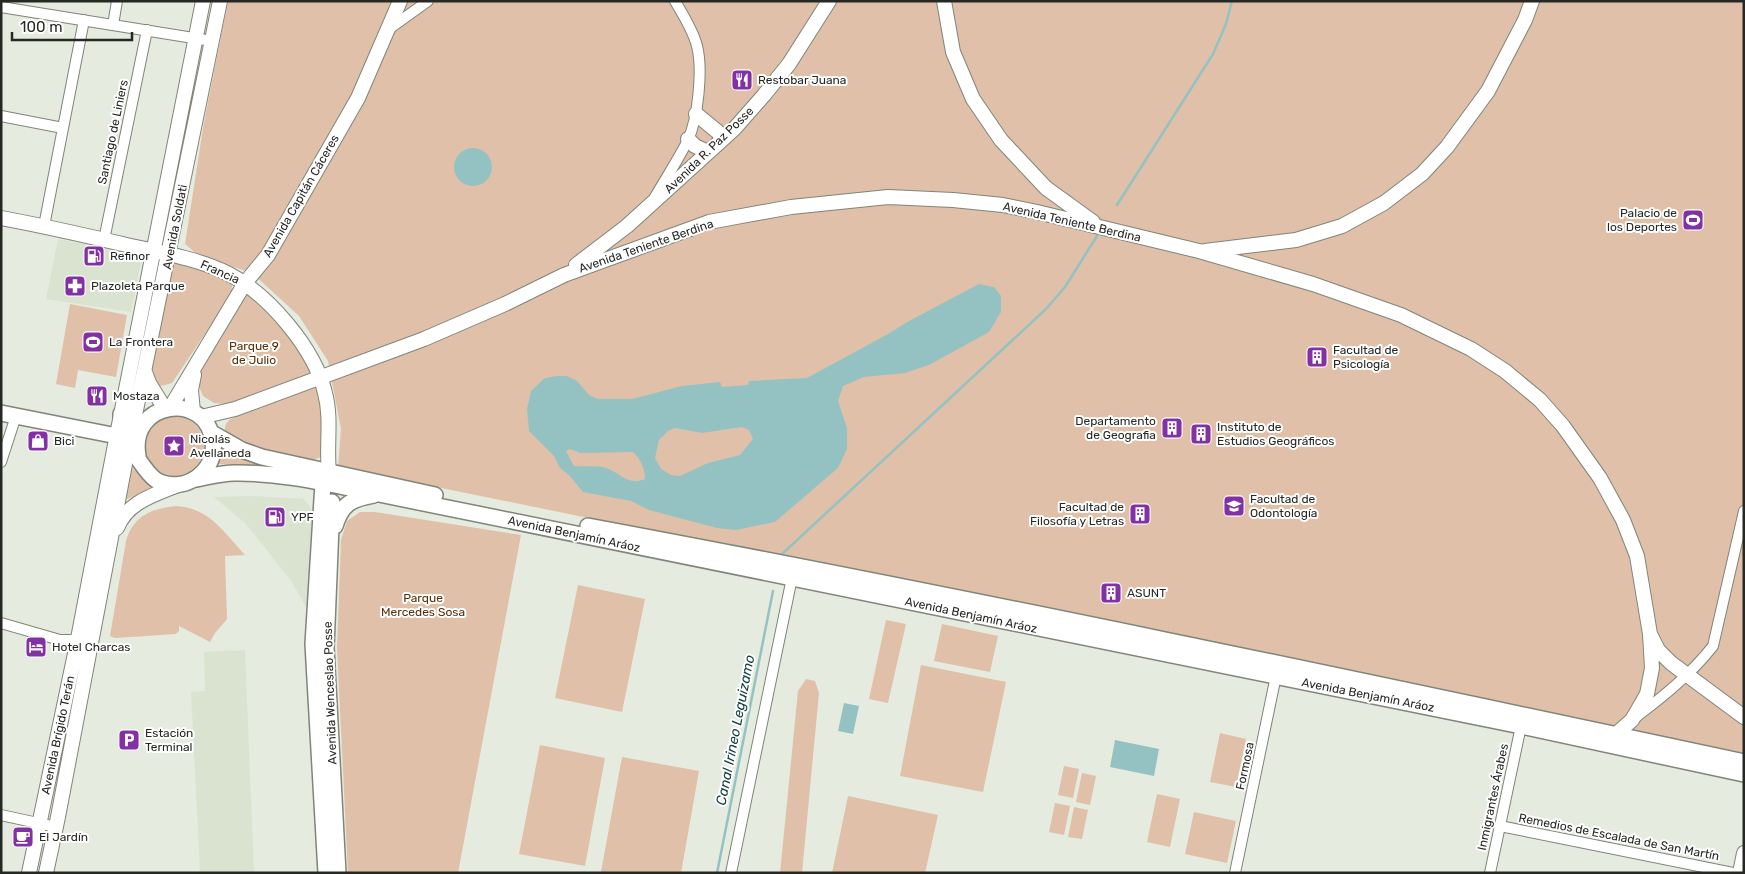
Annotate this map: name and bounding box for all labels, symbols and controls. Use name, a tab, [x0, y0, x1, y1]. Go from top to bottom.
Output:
scale bar	[12, 10, 132, 42]
text: 100 m	[20, 18, 62, 36]
restaurant icon: Restobar Juana	[730, 68, 754, 92]
place label: Restobar Juana	[758, 73, 847, 87]
street label: Santiago de Liniers	[95, 78, 131, 186]
street label: Avenida R. Paz Posse	[662, 104, 757, 196]
street label: Avenida Capitán Cáceres	[260, 132, 342, 260]
street label: Avenida Soldati	[160, 183, 190, 271]
street label: Avenida Teniente Berdina	[1002, 199, 1142, 245]
place label: Palacio de los Deportes	[1607, 206, 1677, 234]
sports icon: Palacio de los Deportes	[1681, 208, 1705, 232]
street label: Avenida Teniente Berdina	[577, 216, 715, 276]
fuel station icon: Refinor	[82, 244, 106, 268]
place label: Refinor	[110, 249, 150, 263]
street label: Francia	[198, 257, 242, 287]
pharmacy icon: Plazoleta Parque	[63, 274, 87, 298]
place label: Plazoleta Parque	[91, 279, 185, 293]
sports icon: La Frontera	[81, 330, 105, 354]
place label: La Frontera	[109, 335, 173, 349]
park label: Parque 9 de Julio	[229, 339, 279, 367]
place label: Facultad de Psicología	[1333, 343, 1399, 371]
building icon: Facultad de Psicología	[1305, 345, 1329, 369]
restaurant icon: Mostaza	[85, 384, 109, 408]
place label: Mostaza	[113, 389, 160, 403]
place label: Departamento de Geografia	[1075, 414, 1156, 442]
building icon: Departamento de Geografia	[1160, 416, 1184, 440]
place label: Instituto de Estudios Geográficos	[1217, 420, 1334, 448]
building icon: Instituto de Estudios Geográficos	[1189, 422, 1213, 446]
shop icon: Bici	[26, 429, 50, 453]
place label: Nicolás Avellaneda	[190, 432, 251, 460]
place label: Bici	[54, 434, 75, 448]
place icon: Nicolás Avellaneda	[162, 434, 186, 458]
place label: Facultad de Odontología	[1250, 492, 1317, 520]
school or university icon: Facultad de Odontología	[1222, 494, 1246, 518]
place label: Facultad de Filosofía y Letras	[1030, 500, 1124, 528]
building icon: Facultad de Filosofía y Letras	[1128, 502, 1152, 526]
fuel station icon: YPF	[263, 505, 287, 529]
place label: YPF	[291, 510, 313, 524]
street label: Avenida Benjamín Aráoz	[507, 513, 641, 555]
building icon: ASUNT	[1099, 581, 1123, 605]
place label: ASUNT	[1127, 586, 1166, 600]
park label: Parque Mercedes Sosa	[381, 591, 465, 619]
street label: Avenida Benjamín Aráoz	[904, 594, 1038, 636]
street label: Avenida Wenceslao Posse	[320, 621, 339, 765]
hotel icon: Hotel Charcas	[24, 635, 48, 659]
place label: Hotel Charcas	[52, 640, 130, 654]
water label: Canal Irineo Leguizamo	[713, 653, 758, 807]
street label: Avenida Brígido Terán	[39, 674, 77, 796]
street label: Avenida Benjamín Aráoz	[1300, 675, 1436, 715]
place label: Estación Terminal	[145, 726, 193, 754]
parking icon: Estación Terminal	[117, 728, 141, 752]
street label: Formosa	[1233, 741, 1257, 791]
street label: Inmigrantes Árabes	[1475, 742, 1511, 852]
street label: Remedios de Escalada de San Martín	[1517, 811, 1721, 863]
cafe icon: El Jardín	[11, 825, 35, 849]
place label: El Jardín	[39, 830, 88, 844]

